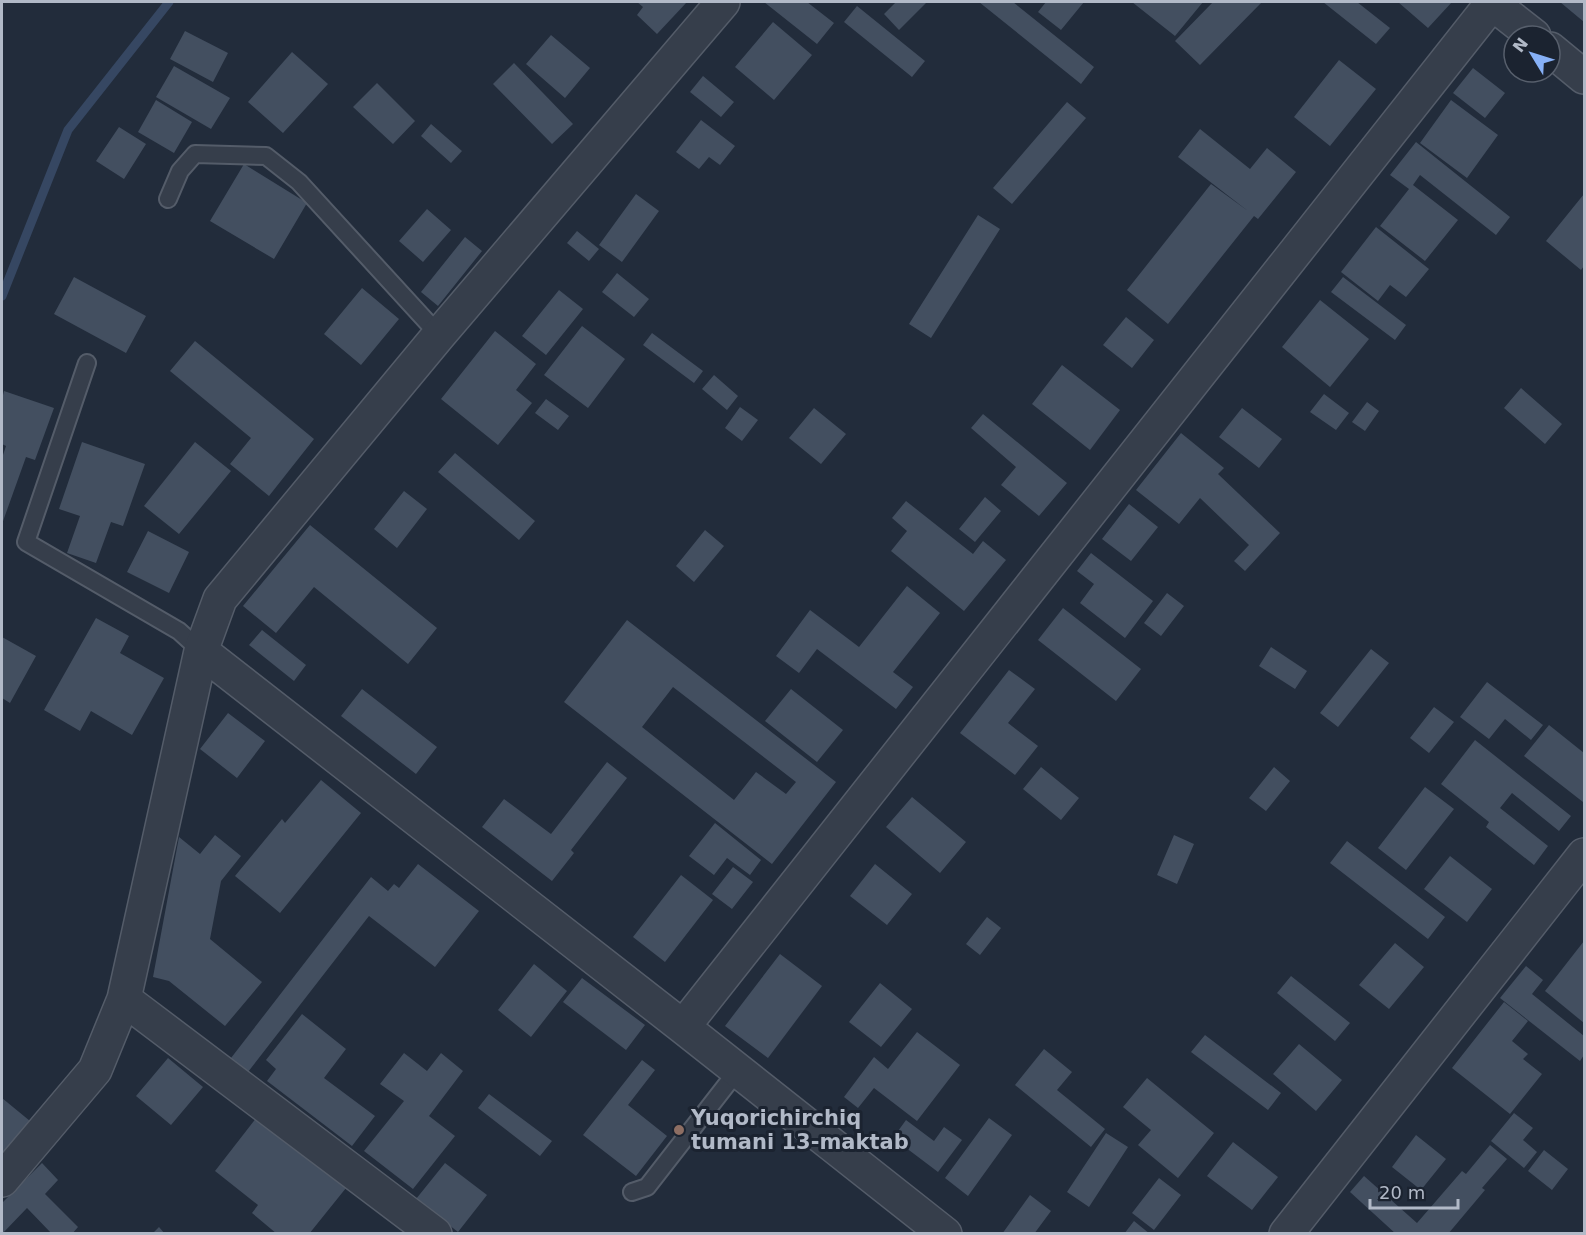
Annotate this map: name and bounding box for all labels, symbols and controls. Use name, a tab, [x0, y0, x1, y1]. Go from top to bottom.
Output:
north arrow	[1502, 24, 1562, 84]
text: N	[1509, 34, 1532, 56]
place label: Yuqorichirchiq tumani 13-maktab	[690, 1106, 909, 1154]
marker: Yuqorichirchiq tumani 13-maktab	[672, 1123, 686, 1137]
scale bar	[1370, 1172, 1458, 1210]
text: 20 m	[1379, 1182, 1425, 1203]

